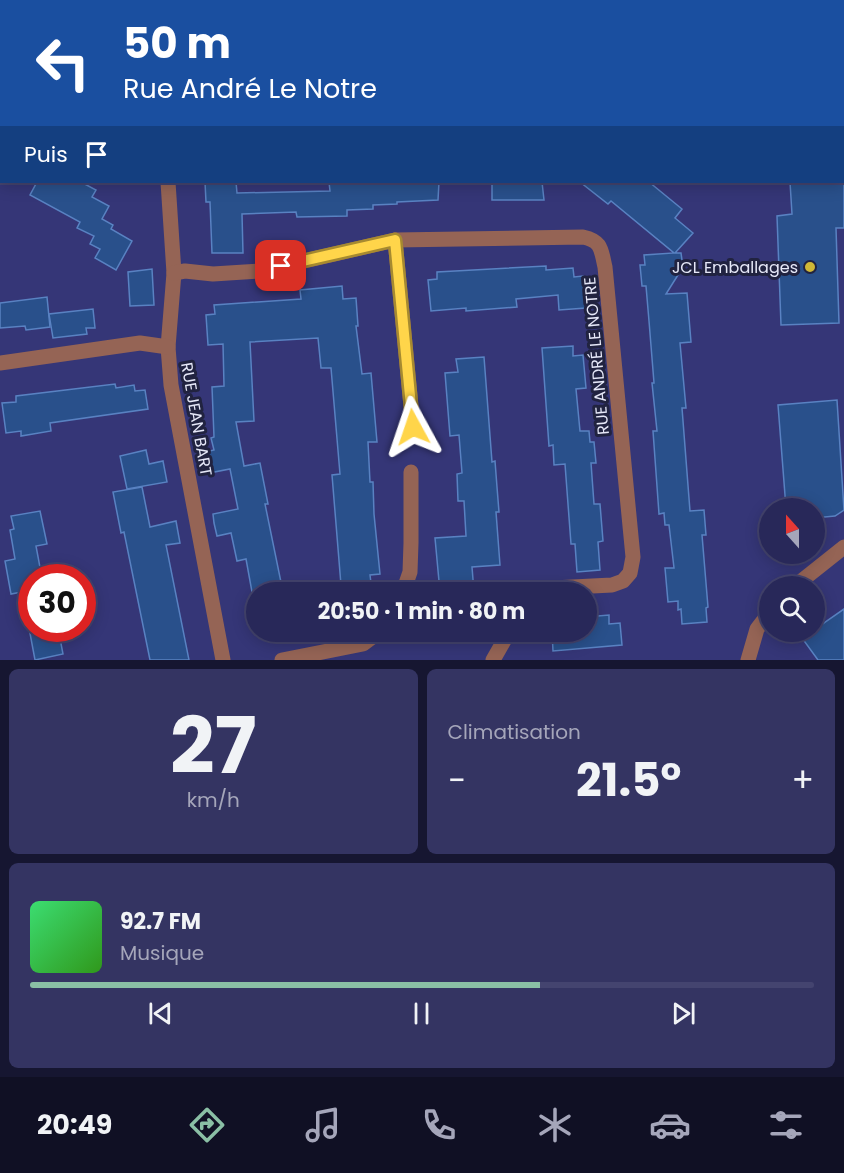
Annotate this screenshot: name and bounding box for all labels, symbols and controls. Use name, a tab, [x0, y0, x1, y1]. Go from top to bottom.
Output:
text: 50 m	[123, 14, 231, 73]
icon: left	[24, 24, 102, 102]
text: Rue André Le Notre	[123, 70, 377, 107]
icon: arrive	[80, 138, 113, 171]
text: Puis	[24, 139, 68, 170]
pin	[255, 240, 306, 291]
icon: arrive	[264, 249, 297, 282]
place label: JCL Emballages	[672, 256, 798, 279]
marker: JCL Emballages	[803, 260, 817, 274]
street label: RUE ANDRÉ LE NOTRE	[578, 276, 615, 436]
street label: RUE JEAN BART	[175, 360, 218, 478]
position arrow	[381, 395, 445, 459]
north arrow	[759, 498, 825, 564]
map controls	[759, 498, 825, 642]
speed limit sign: 30	[18, 564, 96, 642]
button: search	[759, 576, 825, 642]
text: 20:50 · 1 min · 80 m	[318, 596, 525, 627]
text: 27	[170, 691, 256, 800]
text: Climatisation	[448, 718, 581, 746]
text: 21.5°	[576, 749, 681, 812]
text: −	[448, 757, 466, 804]
text: +	[791, 757, 814, 804]
text: km/h	[187, 786, 240, 814]
text: 92.7 FM	[120, 906, 201, 937]
text: Musique	[120, 939, 204, 967]
icon: previous	[144, 997, 177, 1030]
icon: pause	[405, 997, 438, 1030]
icon: next	[667, 997, 700, 1030]
icon: directions	[186, 1104, 228, 1146]
icon: music	[302, 1104, 344, 1146]
icon: phone	[418, 1104, 460, 1146]
icon: climate	[534, 1104, 576, 1146]
icon: car	[649, 1104, 691, 1146]
icon: filters	[765, 1104, 807, 1146]
text: 20:49	[37, 1106, 112, 1143]

